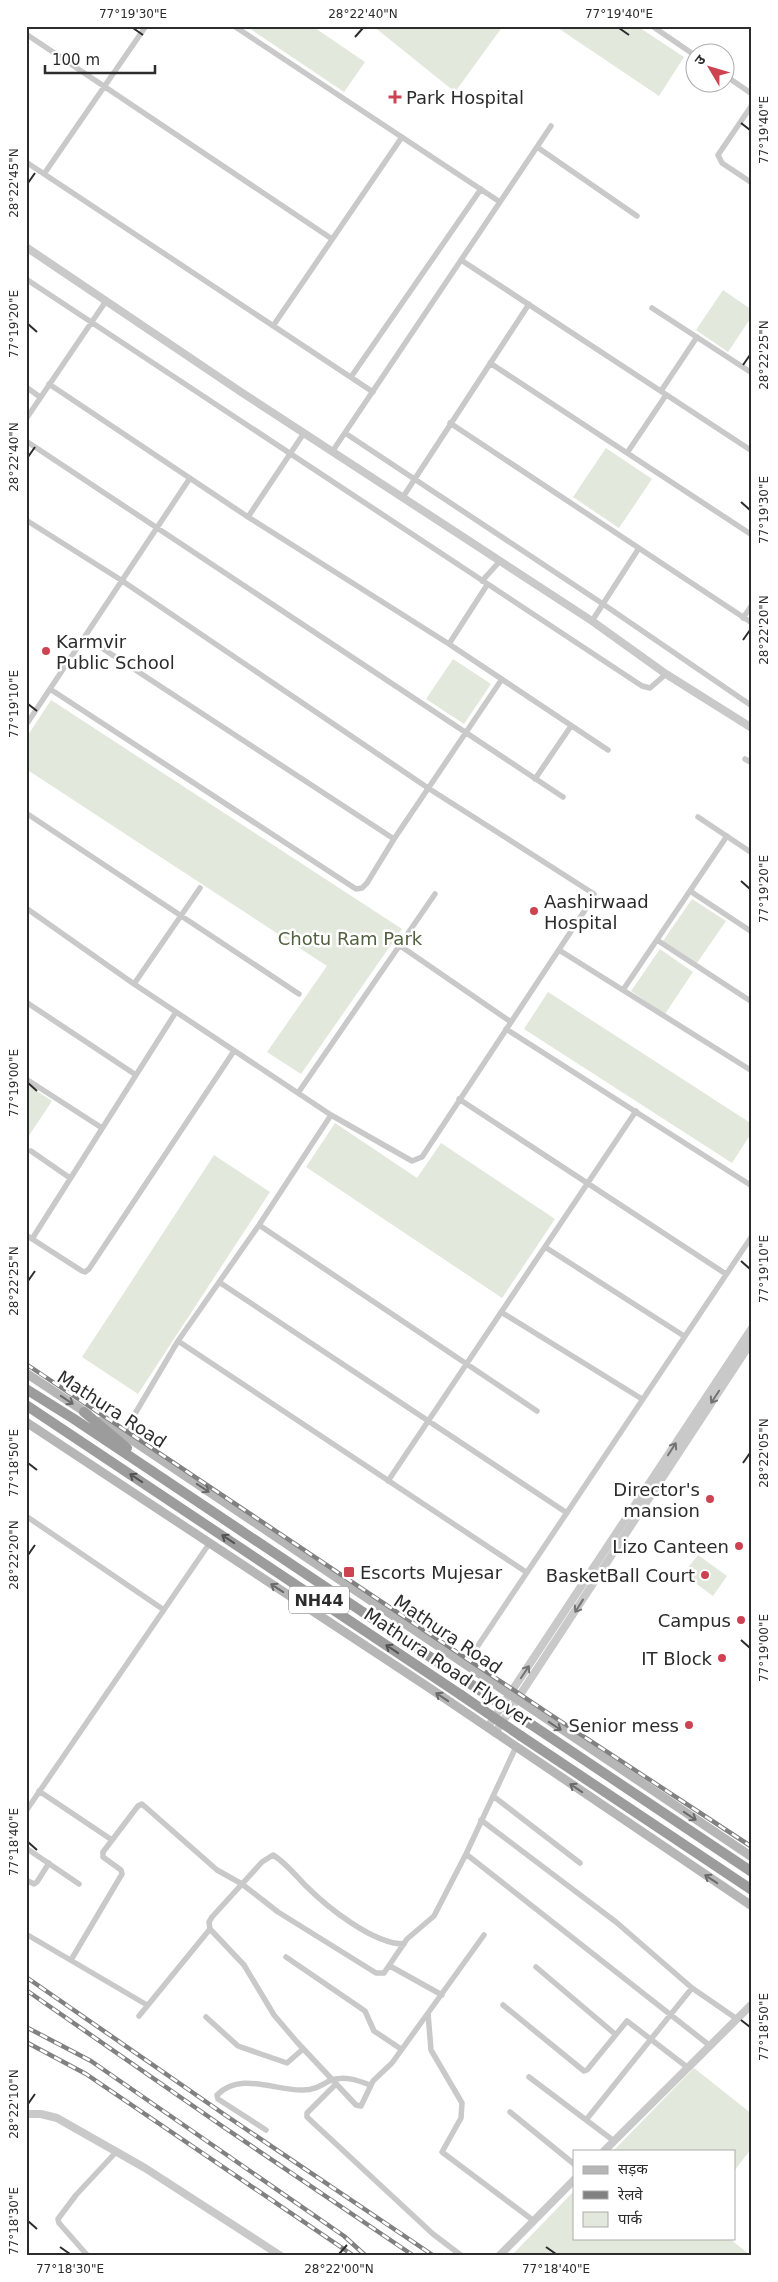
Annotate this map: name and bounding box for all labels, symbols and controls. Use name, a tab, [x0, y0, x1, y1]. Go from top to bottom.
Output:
text: 77°19'30"E	[99, 7, 167, 21]
text: 28°22'40"N	[328, 7, 398, 21]
text: 77°19'40"E	[585, 7, 653, 21]
scale bar	[45, 42, 155, 74]
north arrow	[686, 42, 736, 92]
text: 100 m	[52, 51, 100, 69]
text: उ	[691, 51, 709, 68]
place label: Park Hospital	[406, 87, 524, 108]
marker: Park Hospital	[388, 90, 402, 104]
text: 77°19'40"E	[757, 96, 771, 164]
text: 28°22'45"N	[7, 148, 21, 218]
text: 77°19'20"E	[7, 290, 21, 358]
text: 28°22'25"N	[757, 320, 771, 390]
text: 28°22'40"N	[7, 422, 21, 492]
text: 77°19'30"E	[757, 476, 771, 544]
text: 28°22'20"N	[757, 595, 771, 665]
place label: Karmvir Public School	[56, 631, 175, 673]
marker: Karmvir Public School	[40, 645, 52, 657]
text: 77°19'10"E	[7, 670, 21, 738]
text: 77°19'20"E	[757, 855, 771, 923]
place label: Aashirwaad Hospital	[544, 891, 649, 933]
marker: Aashirwaad Hospital	[528, 905, 540, 917]
park label: Chotu Ram Park	[278, 928, 423, 949]
text: 77°19'00"E	[7, 1049, 21, 1117]
text: 77°19'10"E	[757, 1235, 771, 1303]
text: 28°22'25"N	[7, 1246, 21, 1316]
street label: Mathura Road	[54, 1366, 170, 1452]
one-way arrow	[710, 1389, 720, 1403]
one-way arrow	[59, 1395, 73, 1405]
text: 28°22'05"N	[757, 1418, 771, 1488]
text: 77°18'50"E	[7, 1429, 21, 1497]
one-way arrow	[667, 1442, 677, 1456]
one-way arrow	[129, 1472, 143, 1483]
place label: Director's mansion	[613, 1479, 700, 1521]
one-way arrow	[196, 1483, 210, 1493]
marker: Director's mansion	[704, 1493, 716, 1505]
text: 28°22'20"N	[7, 1520, 21, 1590]
one-way arrow	[221, 1534, 235, 1544]
place label: Lizo Canteen	[612, 1536, 729, 1557]
marker: Lizo Canteen	[733, 1540, 745, 1552]
place label: Escorts Mujesar	[360, 1562, 503, 1583]
marker: Escorts Mujesar	[342, 1565, 356, 1579]
place label: BasketBall Court	[546, 1565, 695, 1586]
marker: BasketBall Court	[699, 1569, 711, 1581]
one-way arrow	[270, 1583, 284, 1593]
road number: NH44	[289, 1586, 349, 1614]
street label: Mathura Road	[390, 1590, 506, 1678]
one-way arrow	[573, 1599, 584, 1613]
street label: Mathura Road Flyover	[360, 1603, 536, 1731]
place label: Campus	[658, 1610, 731, 1631]
marker: Campus	[735, 1614, 747, 1626]
text: 77°19'00"E	[757, 1614, 771, 1682]
one-way arrow	[385, 1644, 399, 1654]
place label: IT Block	[641, 1648, 713, 1669]
marker: IT Block	[716, 1652, 728, 1664]
one-way arrow	[520, 1666, 530, 1680]
one-way arrow	[435, 1691, 449, 1702]
place label: Senior mess	[569, 1715, 679, 1736]
marker: Senior mess	[683, 1719, 695, 1731]
one-way arrow	[548, 1721, 562, 1731]
one-way arrow	[570, 1783, 584, 1793]
text: 77°18'40"E	[7, 1808, 21, 1876]
one-way arrow	[683, 1812, 697, 1822]
one-way arrow	[704, 1873, 718, 1884]
text: 77°18'50"E	[757, 1993, 771, 2061]
text: 28°22'10"N	[7, 2069, 21, 2139]
legend	[573, 2150, 736, 2240]
text: सड़क	[618, 2160, 648, 2178]
text: रेलवे	[617, 2186, 643, 2204]
text: 77°18'30"E	[7, 2187, 21, 2255]
text: पार्क	[618, 2210, 642, 2228]
text: 77°18'30"E	[36, 2262, 104, 2276]
text: 28°22'00"N	[304, 2262, 374, 2276]
text: 77°18'40"E	[522, 2262, 590, 2276]

